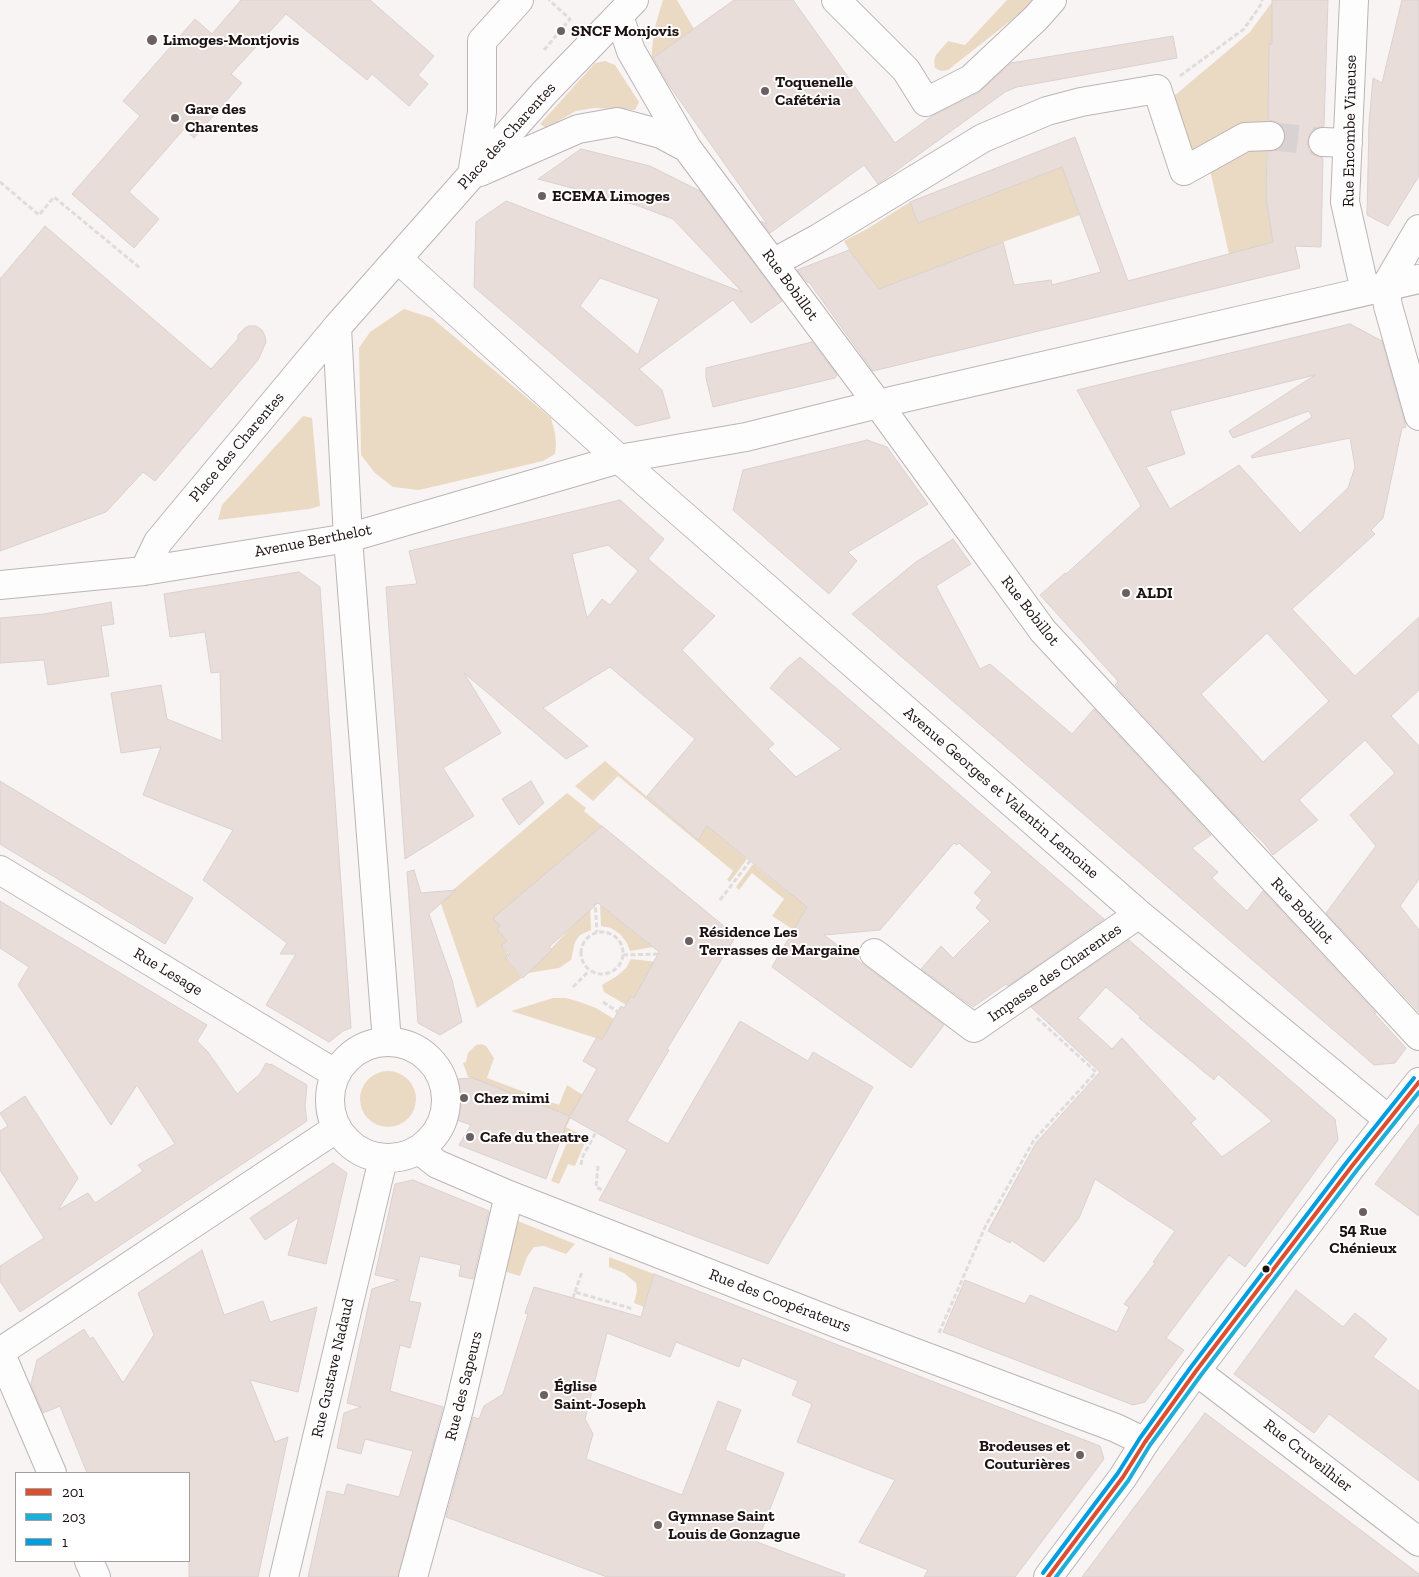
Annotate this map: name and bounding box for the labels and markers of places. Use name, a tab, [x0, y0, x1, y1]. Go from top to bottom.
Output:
place label: SNCF Monjovis	[571, 21, 679, 41]
marker: SNCF Monjovis	[555, 25, 567, 37]
place label: Limoges-Montjovis	[163, 30, 299, 50]
marker: Limoges-Montjovis	[145, 33, 159, 47]
place label: Toquenelle Cafétéria	[775, 72, 853, 110]
marker: Toquenelle Cafétéria	[759, 85, 771, 97]
place label: Gare des Charentes	[185, 99, 258, 137]
marker: Gare des Charentes	[169, 112, 181, 124]
place label: ECEMA Limoges	[552, 186, 670, 206]
marker: ECEMA Limoges	[536, 190, 548, 202]
place label: ALDI	[1136, 583, 1173, 603]
marker: ALDI	[1120, 587, 1132, 599]
place label: Résidence Les Terrasses de Margaine	[699, 922, 860, 960]
marker: Résidence Les Terrasses de Margaine	[683, 935, 695, 947]
place label: Chez mimi	[474, 1088, 550, 1108]
marker: Chez mimi	[458, 1092, 470, 1104]
place label: Cafe du theatre	[480, 1127, 589, 1147]
marker: Cafe du theatre	[464, 1131, 476, 1143]
marker: 54 Rue Chénieux	[1357, 1206, 1369, 1218]
place label: 54 Rue Chénieux	[1329, 1220, 1397, 1258]
unlabelled marker	[1261, 1264, 1271, 1274]
place label: Église Saint-Joseph	[554, 1376, 646, 1414]
marker: Église Saint-Joseph	[538, 1389, 550, 1401]
place label: Brodeuses et Couturières	[979, 1436, 1070, 1474]
marker: Brodeuses et Couturières	[1074, 1449, 1086, 1461]
place label: Gymnase Saint Louis de Gonzague	[668, 1506, 800, 1544]
marker: Gymnase Saint Louis de Gonzague	[652, 1519, 664, 1531]

